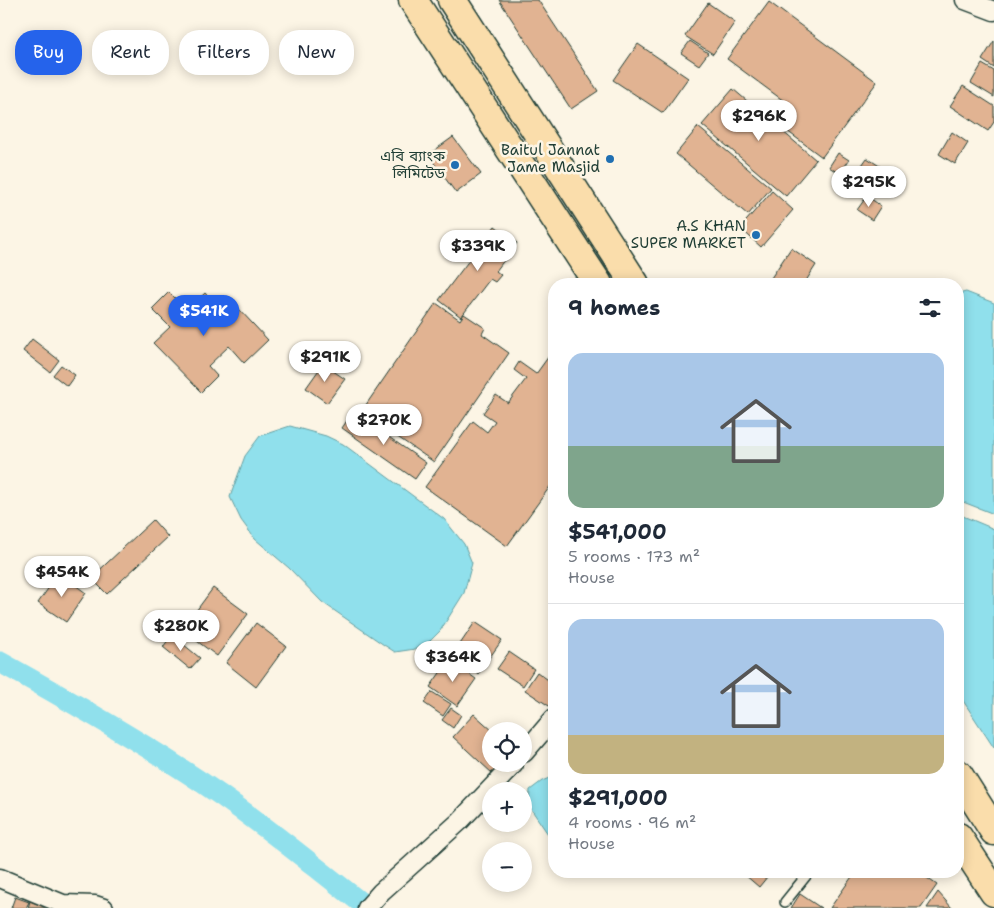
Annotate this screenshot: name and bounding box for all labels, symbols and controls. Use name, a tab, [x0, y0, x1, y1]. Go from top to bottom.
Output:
chip: Buy	[15, 30, 82, 75]
chip: Rent	[92, 30, 169, 75]
chip: Filters	[179, 30, 269, 75]
chip: New	[279, 30, 354, 75]
pin: $296K	[724, 100, 794, 142]
text: $296K	[732, 105, 786, 126]
place label: Baitul Jannat Jame Masjid	[501, 140, 600, 177]
place label: এবি ব্যাংক লিমিটেড	[380, 146, 446, 183]
marker: Baitul Jannat Jame Masjid	[604, 153, 616, 165]
marker: এবি ব্যাংক লিমিটেড	[449, 159, 461, 171]
pin: $295K	[834, 166, 904, 208]
text: $295K	[842, 171, 896, 192]
place label: A.S KHAN SUPER MARKET	[631, 216, 746, 253]
marker: A.S KHAN SUPER MARKET	[750, 229, 762, 241]
pin: $339K	[443, 230, 513, 272]
text: $339K	[451, 235, 505, 256]
pin: $541K	[169, 294, 239, 337]
text: 9 homes	[568, 294, 660, 322]
icon: filters	[916, 294, 944, 322]
text: $541K	[179, 300, 229, 321]
pin: $291K	[290, 340, 360, 383]
text: $291K	[300, 346, 350, 367]
icon: home	[711, 386, 801, 476]
pin: $270K	[349, 404, 419, 446]
text: $270K	[357, 409, 411, 430]
text: $541,000	[568, 518, 667, 546]
text: 5 rooms · 173 m²	[568, 546, 700, 567]
pin: $454K	[27, 556, 97, 598]
text: $454K	[35, 561, 89, 582]
text: House	[568, 567, 615, 588]
pin: $280K	[146, 610, 216, 652]
text: $280K	[154, 615, 208, 636]
pin: $364K	[418, 640, 488, 683]
text: $364K	[425, 646, 481, 667]
icon: home	[711, 651, 801, 741]
map controls	[482, 722, 532, 892]
button: locate	[482, 722, 532, 772]
button: +	[482, 782, 532, 832]
text: $291,000	[568, 784, 668, 812]
text: 4 rooms · 96 m²	[568, 812, 696, 833]
text: House	[568, 833, 615, 854]
button: −	[482, 842, 532, 892]

